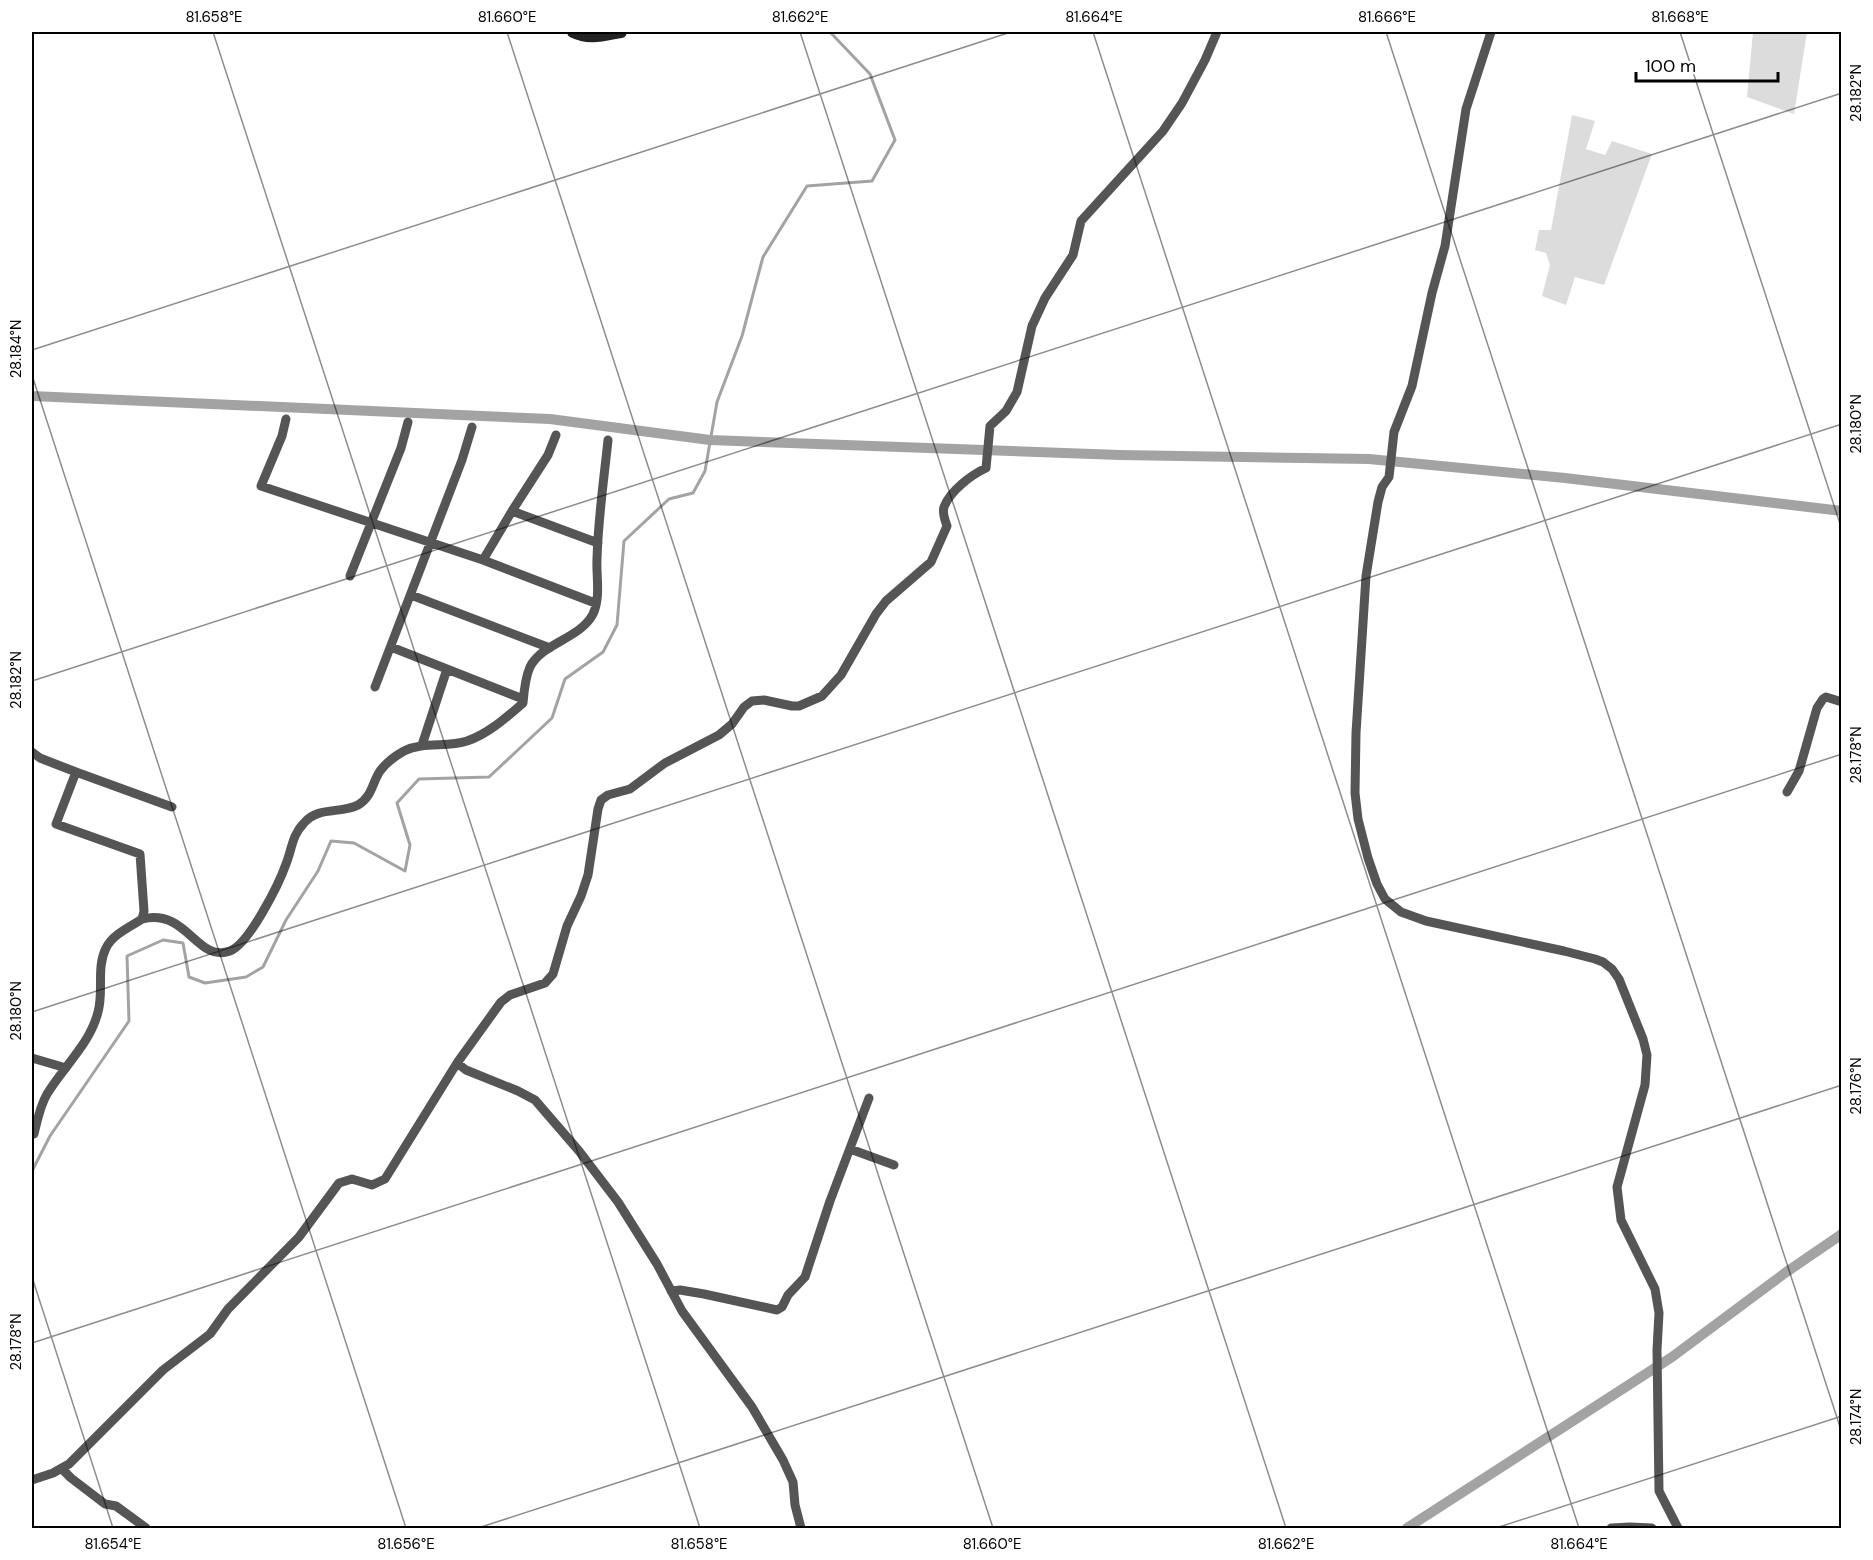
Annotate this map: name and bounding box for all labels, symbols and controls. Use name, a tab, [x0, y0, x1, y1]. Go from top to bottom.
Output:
text: 81.658°E	[185, 7, 243, 27]
text: 81.660°E	[478, 7, 536, 27]
text: 81.662°E	[772, 7, 828, 27]
text: 81.664°E	[1065, 7, 1123, 27]
text: 81.666°E	[1358, 7, 1416, 27]
text: 81.668°E	[1651, 7, 1709, 27]
scale bar	[1636, 45, 1778, 83]
text: 100 m	[1645, 54, 1696, 78]
text: 28.182°N	[1846, 64, 1866, 122]
text: 28.184°N	[6, 320, 26, 378]
text: 28.180°N	[1846, 394, 1866, 454]
text: 28.182°N	[6, 651, 26, 709]
text: 28.178°N	[1846, 726, 1866, 784]
text: 28.180°N	[6, 981, 26, 1041]
text: 28.176°N	[1846, 1057, 1866, 1115]
text: 28.178°N	[6, 1313, 26, 1371]
text: 28.174°N	[1846, 1389, 1866, 1445]
text: 81.654°E	[84, 1534, 142, 1554]
text: 81.656°E	[377, 1534, 435, 1554]
text: 81.658°E	[670, 1534, 728, 1554]
text: 81.660°E	[963, 1534, 1021, 1554]
text: 81.662°E	[1258, 1534, 1314, 1554]
text: 81.664°E	[1550, 1534, 1608, 1554]

